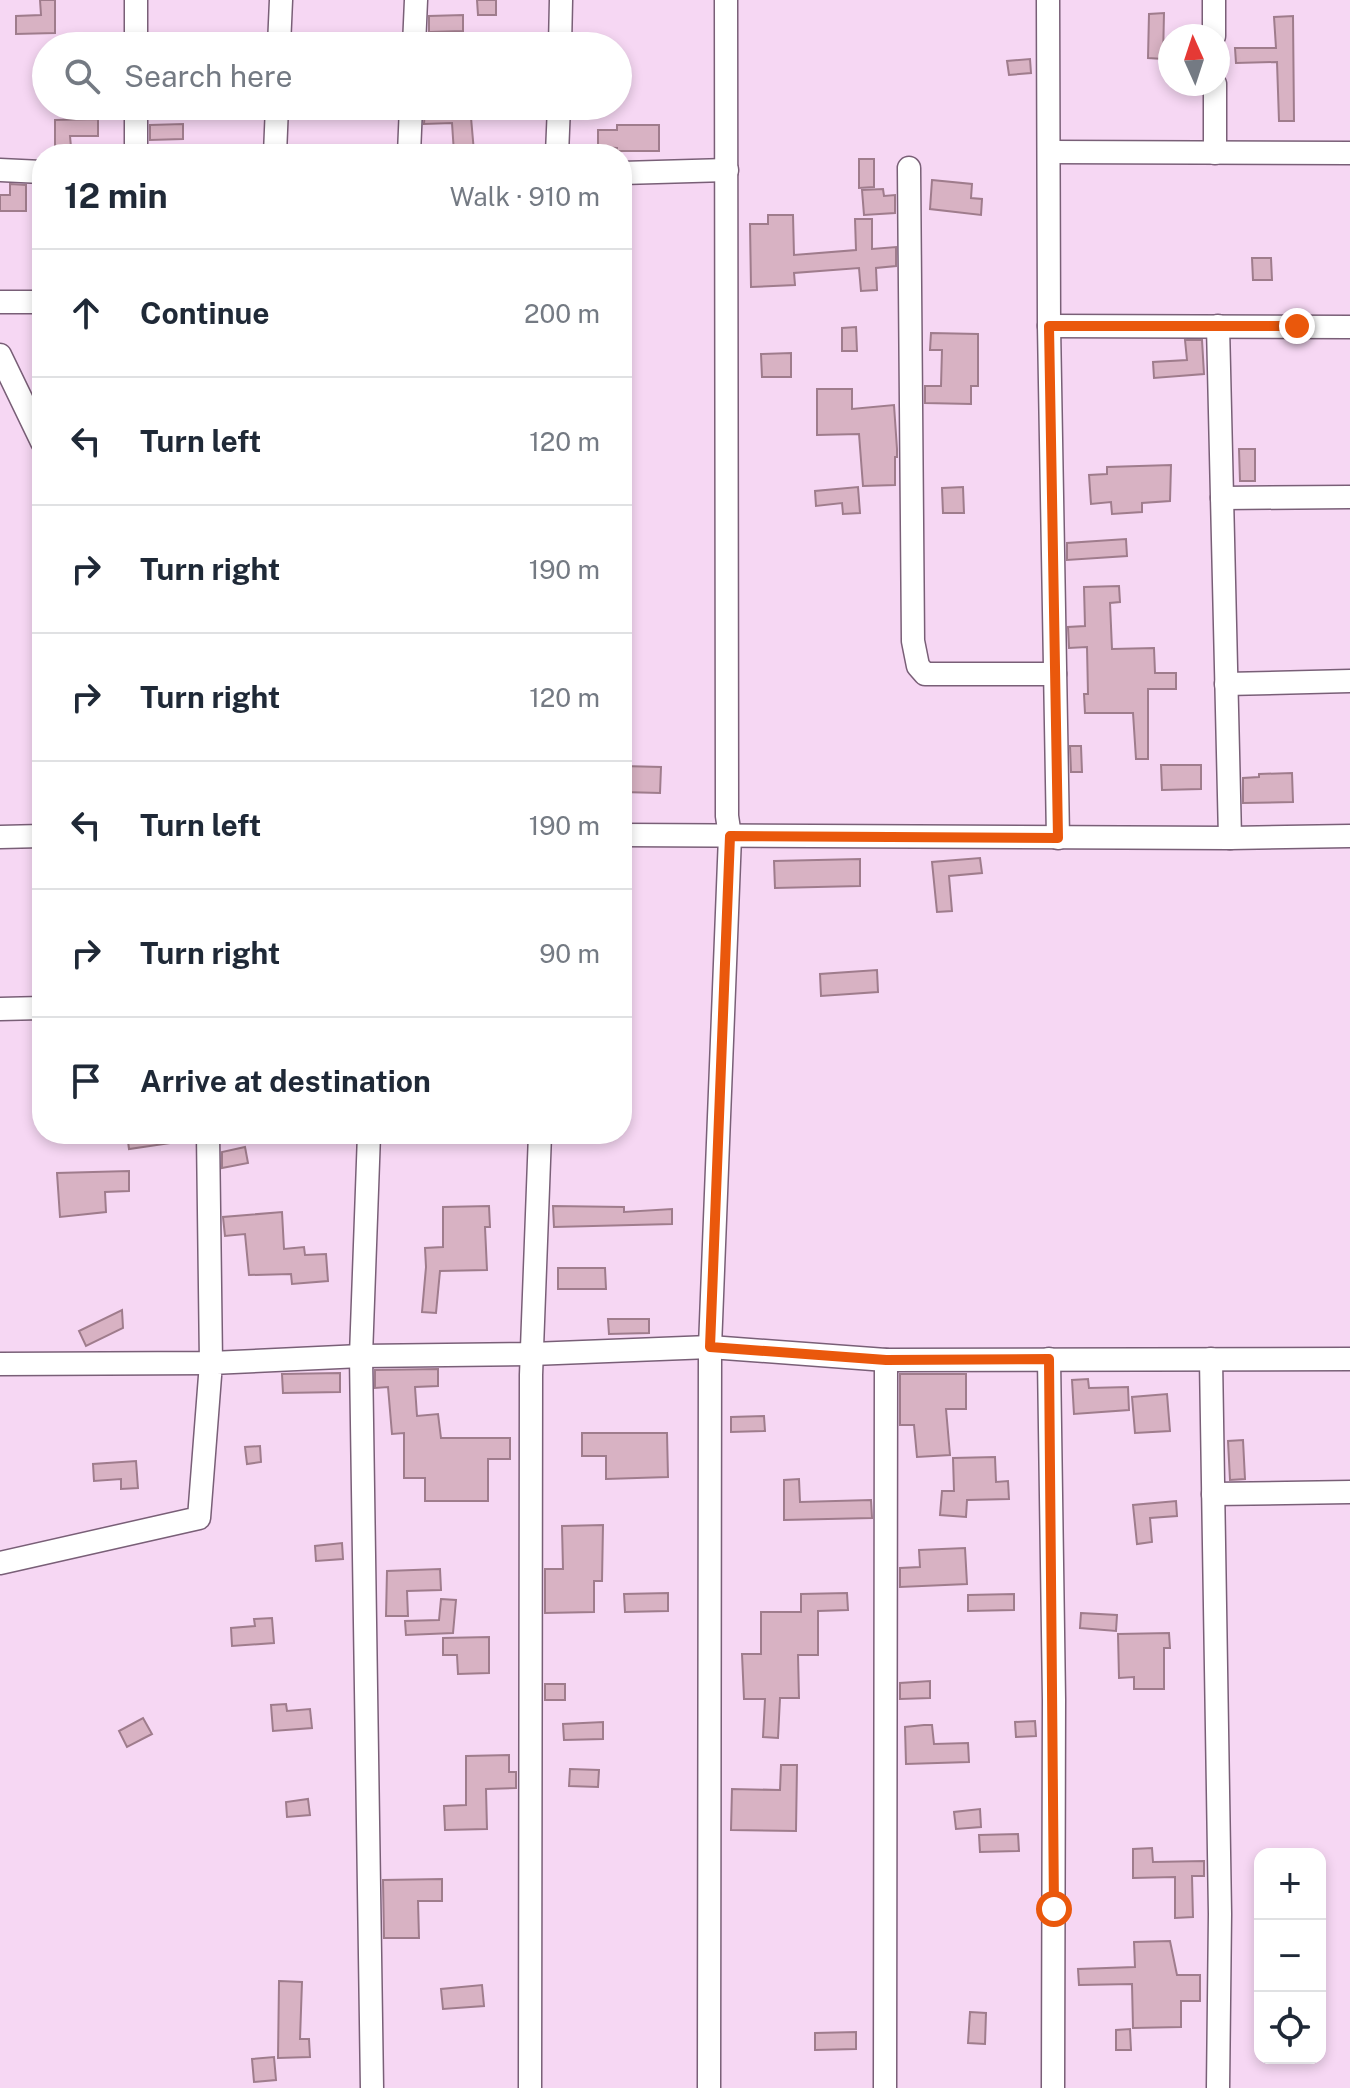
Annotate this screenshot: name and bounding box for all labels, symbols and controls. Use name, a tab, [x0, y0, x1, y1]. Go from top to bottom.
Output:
north arrow	[1158, 24, 1230, 96]
search box	[32, 32, 632, 120]
icon: search	[60, 54, 104, 98]
text: Search here	[124, 58, 292, 94]
text: 12 min	[64, 176, 168, 216]
text: Walk · 910 m	[450, 181, 600, 212]
icon: ahead	[64, 291, 108, 335]
text: Continue	[140, 295, 270, 331]
text: 200 m	[524, 298, 600, 329]
route end	[1279, 308, 1315, 344]
icon: left	[64, 419, 108, 463]
text: Turn left	[140, 423, 261, 459]
text: 120 m	[529, 426, 600, 457]
icon: right	[64, 547, 108, 591]
text: Turn right	[140, 551, 280, 587]
text: 190 m	[529, 554, 600, 585]
icon: right	[64, 675, 108, 719]
text: Turn right	[140, 679, 280, 715]
text: 120 m	[529, 682, 600, 713]
icon: left	[64, 803, 108, 847]
text: Turn left	[140, 807, 261, 843]
text: 190 m	[529, 810, 600, 841]
icon: right	[64, 931, 108, 975]
text: Turn right	[140, 935, 280, 971]
text: 90 m	[539, 938, 600, 969]
icon: arrive	[64, 1059, 108, 1103]
text: Arrive at destination	[140, 1063, 431, 1099]
map controls	[1254, 1848, 1326, 2064]
button: +	[1254, 1848, 1326, 1920]
route start	[1036, 1891, 1072, 1927]
button: −	[1254, 1920, 1326, 1992]
button: locate	[1254, 1992, 1326, 2064]

